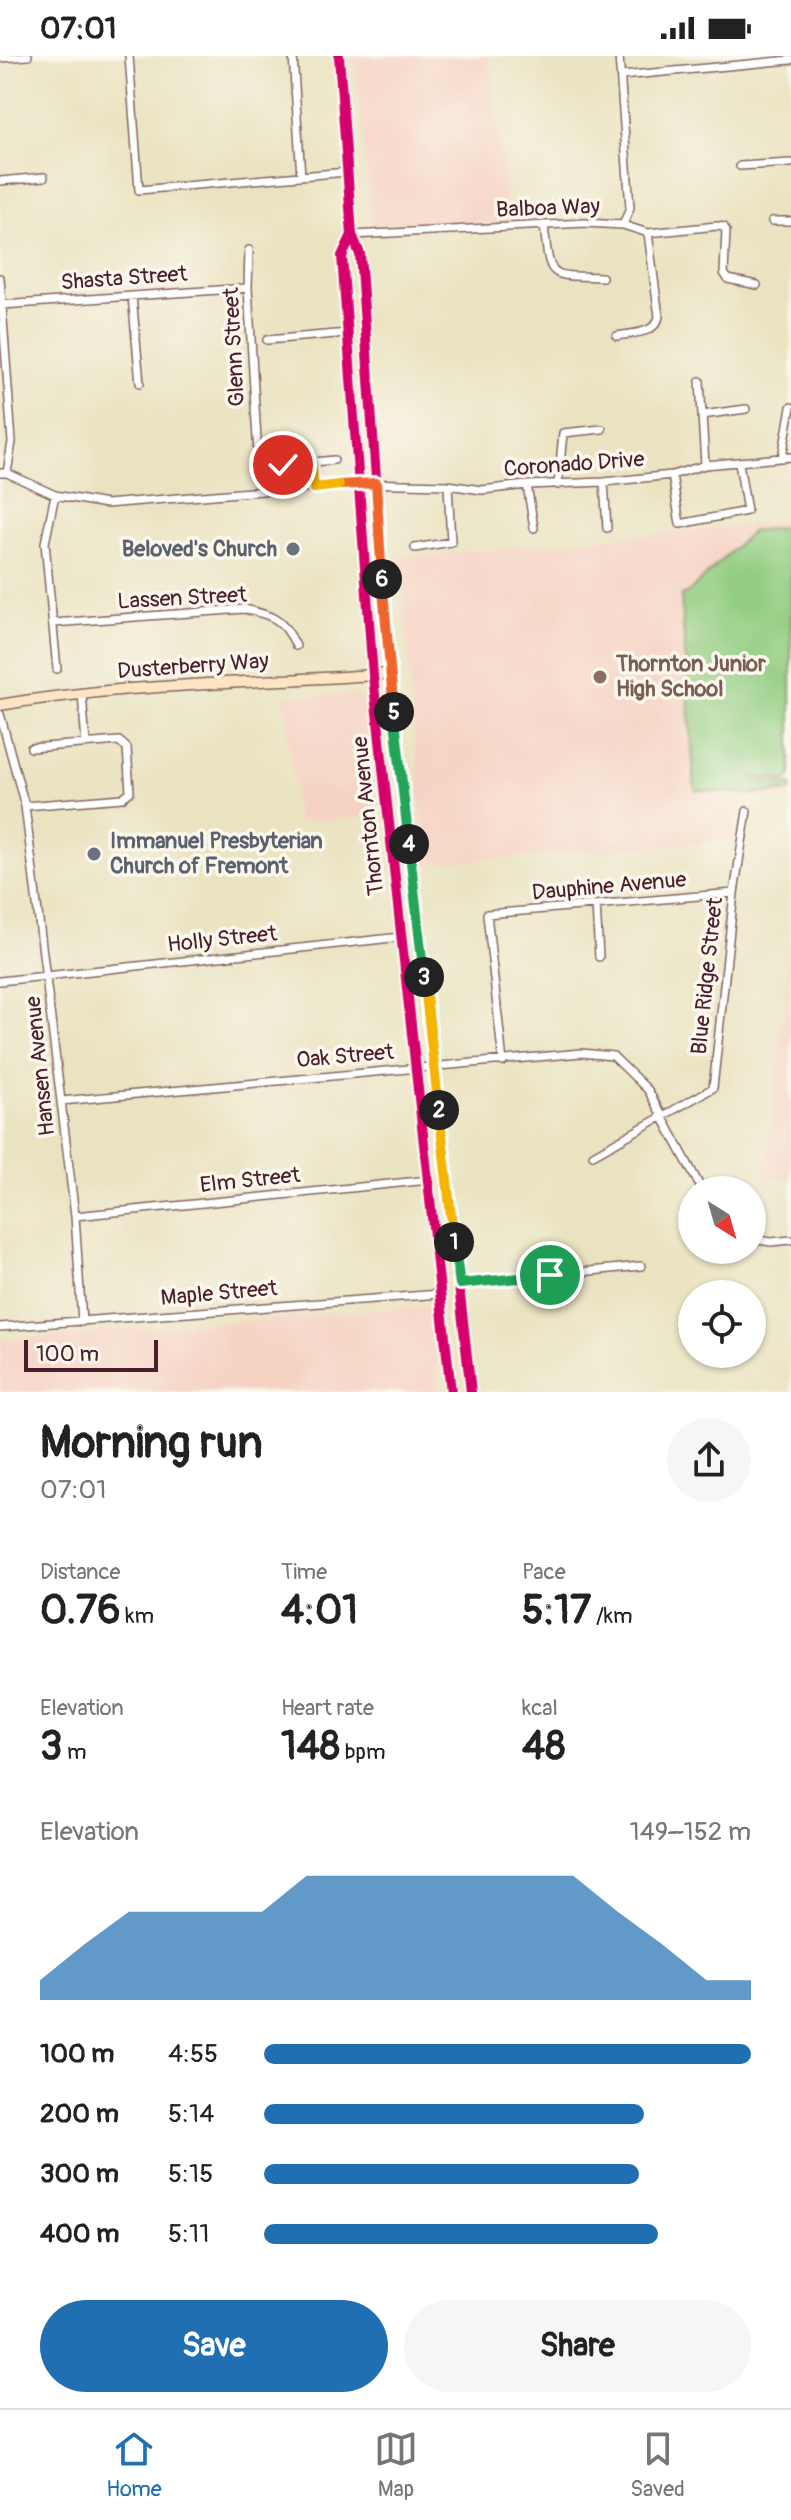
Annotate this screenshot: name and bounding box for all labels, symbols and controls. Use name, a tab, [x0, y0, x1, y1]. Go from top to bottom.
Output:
text: 07:01	[40, 10, 117, 47]
street label: Balboa Way	[496, 192, 600, 224]
street label: Shasta Street	[60, 260, 188, 296]
street label: Glenn Street	[217, 287, 251, 407]
pin	[249, 431, 317, 499]
icon: check	[261, 443, 305, 487]
street label: Coronado Drive	[503, 445, 645, 483]
place label: Beloved's Church	[122, 535, 277, 563]
marker: Beloved's Church	[284, 540, 302, 558]
pin: 6	[362, 559, 402, 599]
text: 6	[376, 565, 388, 593]
street label: Lassen Street	[117, 581, 248, 615]
street label: Dusterberry Way	[116, 647, 270, 685]
place label: Thornton Junior High School	[615, 650, 767, 703]
marker: Thornton Junior High School	[591, 668, 609, 686]
pin: 5	[374, 692, 414, 732]
text: 5	[388, 698, 400, 726]
street label: Thornton Avenue	[346, 735, 390, 897]
pin: 4	[389, 824, 429, 864]
place label: Immanuel Presbyterian Church of Fremont	[110, 827, 323, 880]
text: 4	[403, 830, 415, 858]
marker: Immanuel Presbyterian Church of Fremont	[85, 845, 103, 863]
street label: Dauphine Avenue	[531, 865, 688, 907]
street label: Blue Ridge Street	[685, 896, 729, 1056]
street label: Holly Street	[166, 919, 278, 959]
pin: 3	[404, 957, 444, 997]
text: 3	[418, 963, 430, 991]
street label: Hansen Avenue	[19, 994, 61, 1137]
street label: Oak Street	[295, 1038, 395, 1074]
pin: 2	[419, 1090, 459, 1130]
text: 2	[433, 1096, 445, 1124]
street label: Elm Street	[198, 1161, 302, 1199]
north arrow	[678, 1176, 766, 1264]
map controls	[678, 1176, 766, 1368]
pin: 1	[434, 1222, 474, 1262]
text: 1	[450, 1228, 458, 1256]
pin	[516, 1241, 584, 1309]
icon: arrive	[528, 1253, 572, 1297]
street label: Maple Street	[160, 1274, 279, 1312]
button: locate	[678, 1280, 766, 1368]
scale bar	[24, 1336, 158, 1372]
text: 100 m	[36, 1340, 99, 1368]
text: Morning run	[40, 1416, 263, 1471]
button: share	[667, 1418, 751, 1502]
text: 07:01	[40, 1474, 106, 1506]
text: Distance	[40, 1558, 120, 1586]
text: Time	[281, 1558, 327, 1586]
text: Pace	[522, 1558, 566, 1586]
text: 0.76	[40, 1586, 121, 1635]
text: 4:01	[281, 1586, 358, 1635]
text: 5:17	[522, 1586, 591, 1635]
text: km	[121, 1602, 154, 1630]
text: /km	[591, 1602, 633, 1630]
text: Elevation	[40, 1694, 124, 1722]
text: Heart rate	[281, 1694, 374, 1722]
text: kcal	[522, 1694, 558, 1722]
text: 3	[40, 1722, 62, 1771]
text: 148	[281, 1722, 340, 1771]
text: 48	[522, 1722, 565, 1771]
text: m	[62, 1738, 87, 1766]
text: bpm	[340, 1738, 386, 1766]
text: Elevation	[40, 1816, 139, 1848]
text: 149–152 m	[630, 1816, 751, 1848]
text: 100 m	[40, 2038, 114, 2070]
text: 4:55	[168, 2038, 218, 2070]
text: 200 m	[40, 2098, 119, 2130]
text: 5:14	[168, 2098, 214, 2130]
text: 300 m	[40, 2158, 119, 2190]
text: 5:15	[168, 2158, 213, 2190]
text: 400 m	[40, 2218, 119, 2250]
text: 5:11	[168, 2218, 209, 2250]
button: Save	[40, 2300, 388, 2392]
button: Share	[404, 2300, 751, 2392]
tab: Home	[106, 2427, 162, 2503]
tab: Map	[374, 2427, 418, 2503]
tab: Saved	[630, 2427, 685, 2503]

